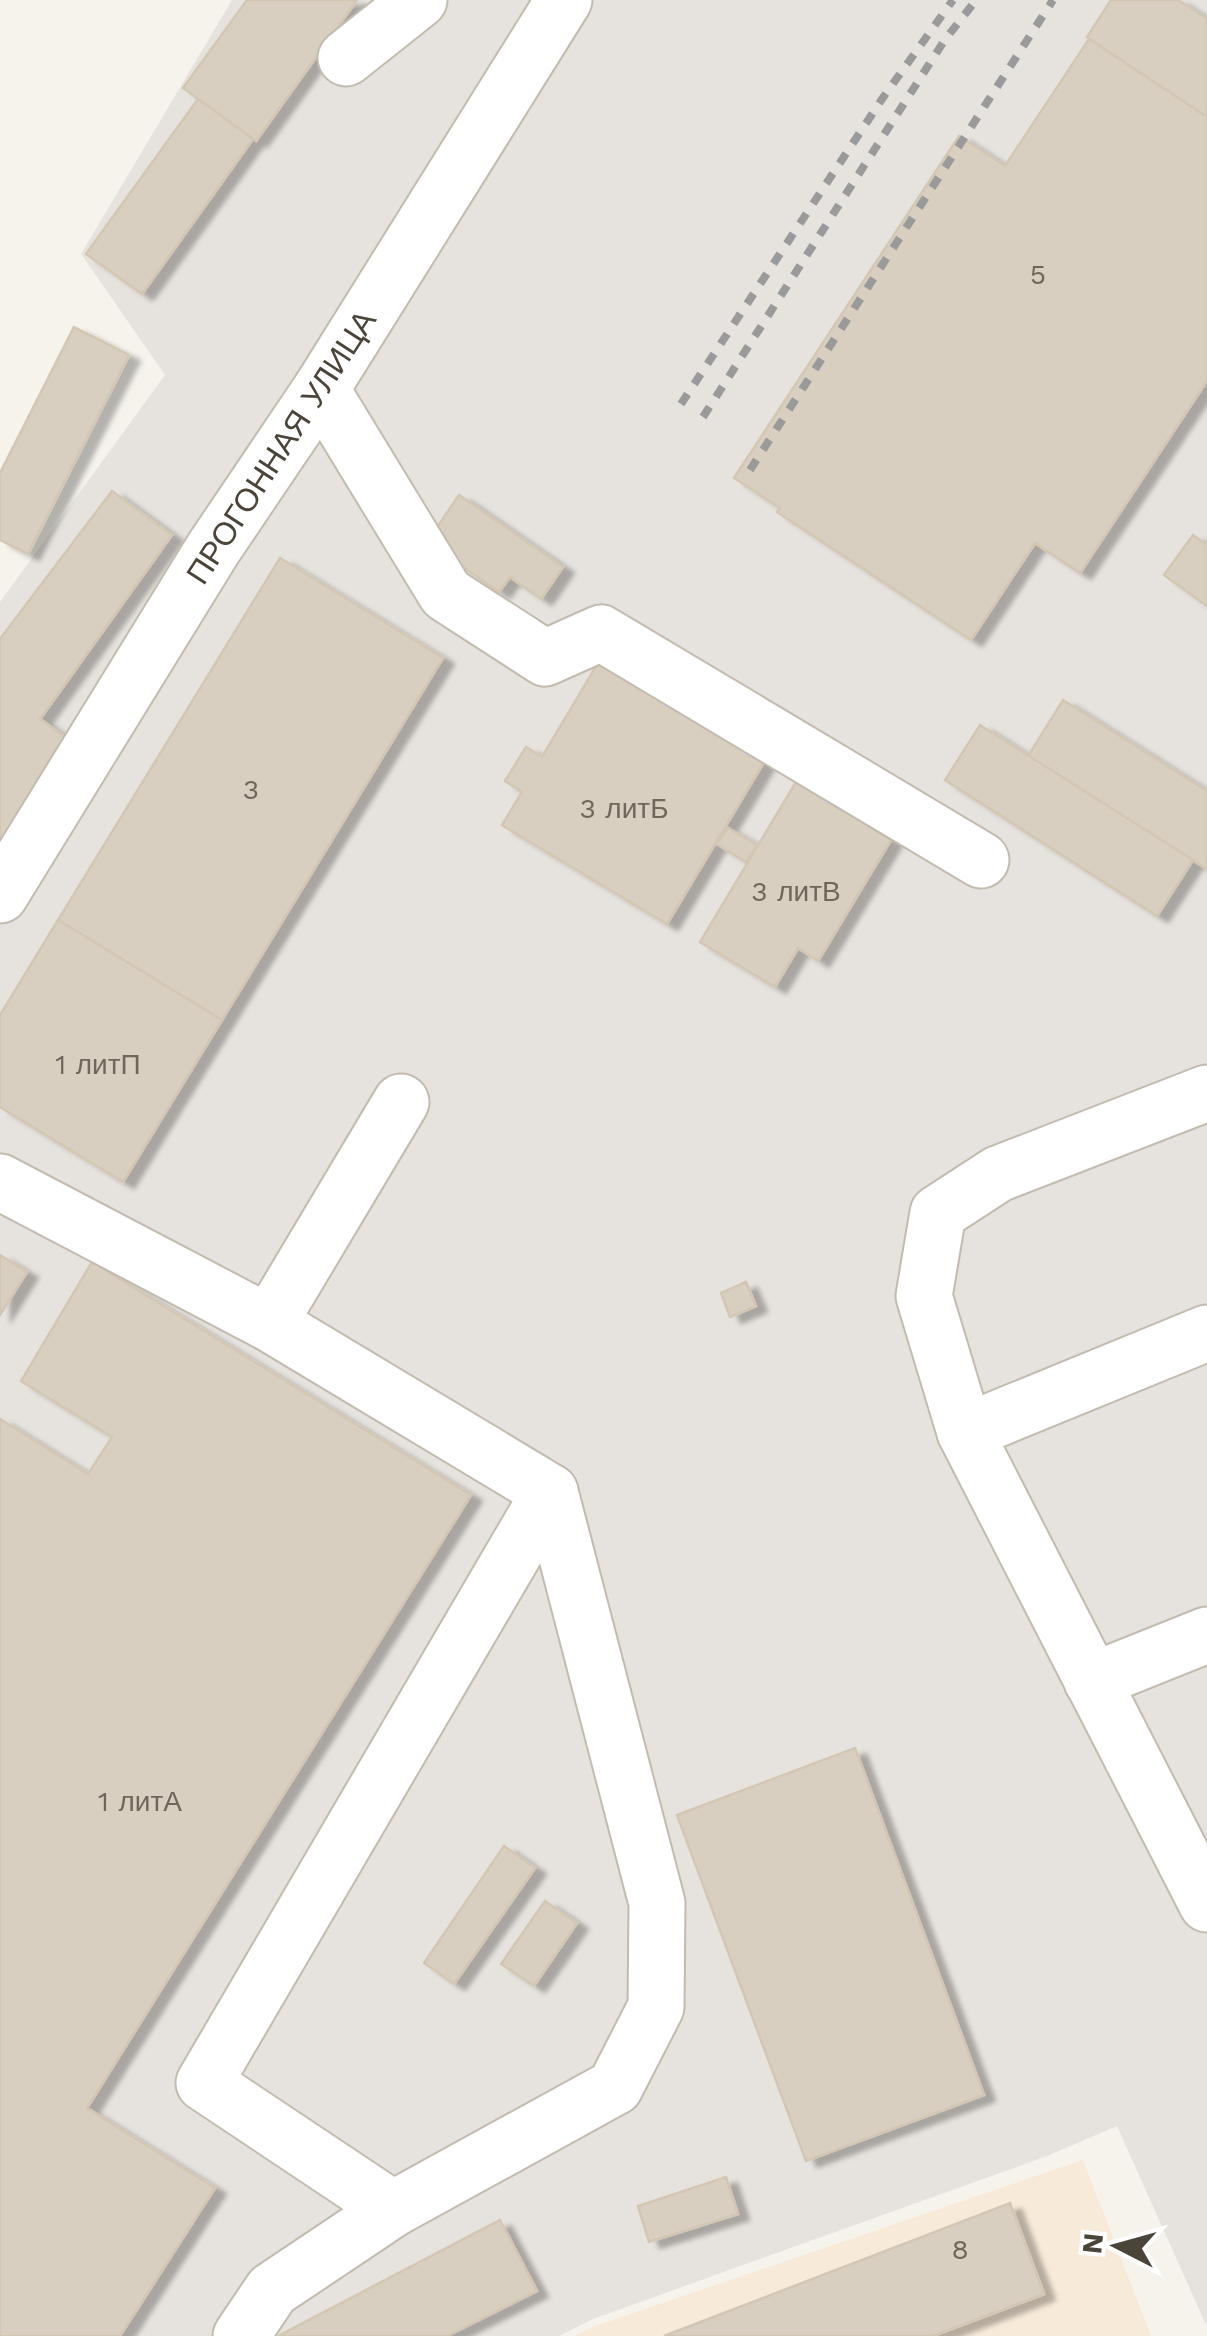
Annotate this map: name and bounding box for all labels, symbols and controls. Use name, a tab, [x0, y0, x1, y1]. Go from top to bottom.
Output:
house number: 5	[1030, 258, 1046, 291]
street label: ПРОГОННАЯ УЛИЦА	[178, 302, 384, 591]
house number: 3	[243, 773, 259, 806]
house number: 3 литБ	[579, 792, 669, 825]
house number: 3 литВ	[751, 875, 841, 908]
house number: 1 литП	[55, 1048, 141, 1081]
house number: 1 литА	[98, 1785, 182, 1818]
north arrow	[1067, 2196, 1167, 2296]
text: N	[1075, 2231, 1110, 2255]
house number: 8	[951, 2233, 969, 2266]

